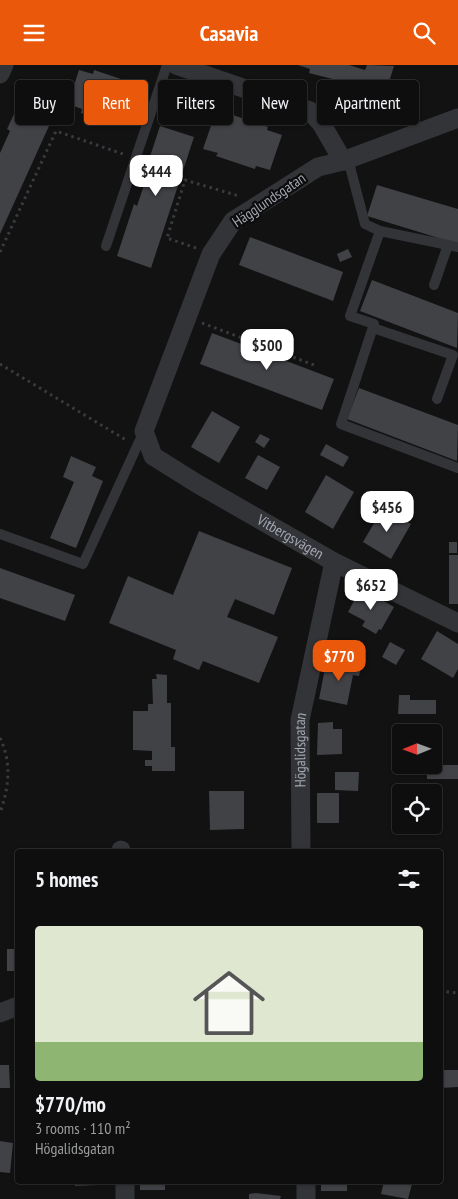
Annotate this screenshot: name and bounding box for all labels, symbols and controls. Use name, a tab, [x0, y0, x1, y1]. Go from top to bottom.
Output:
icon: menu	[20, 19, 48, 47]
text: Casavia	[200, 19, 258, 47]
icon: search	[410, 19, 438, 47]
chip: Buy	[15, 80, 74, 125]
chip: Rent	[84, 80, 148, 125]
chip: Filters	[158, 80, 233, 125]
chip: New	[243, 80, 307, 125]
chip: Apartment	[317, 80, 419, 125]
pin: $444	[126, 155, 186, 197]
text: $444	[141, 161, 171, 181]
street label: Hägglundsgatan	[228, 168, 309, 231]
pin: $500	[237, 329, 297, 371]
text: $500	[252, 335, 282, 355]
pin: $456	[357, 491, 417, 533]
text: $456	[372, 497, 402, 517]
street label: Vitbergsvägen	[253, 509, 327, 563]
pin: $652	[341, 569, 401, 611]
text: $652	[356, 575, 386, 595]
pin: $770	[309, 639, 369, 682]
text: $770	[324, 646, 354, 666]
street label: Högalidsgatan	[290, 711, 310, 787]
north arrow	[392, 724, 442, 774]
map controls	[392, 724, 442, 834]
button: locate	[392, 784, 442, 834]
icon: filters	[395, 865, 423, 893]
text: 5 homes	[35, 866, 98, 893]
icon: home	[184, 958, 274, 1048]
text: $770/mo	[35, 1091, 106, 1118]
text: 3 rooms · 110 m²	[35, 1118, 131, 1138]
text: Högalidsgatan	[35, 1138, 114, 1158]

